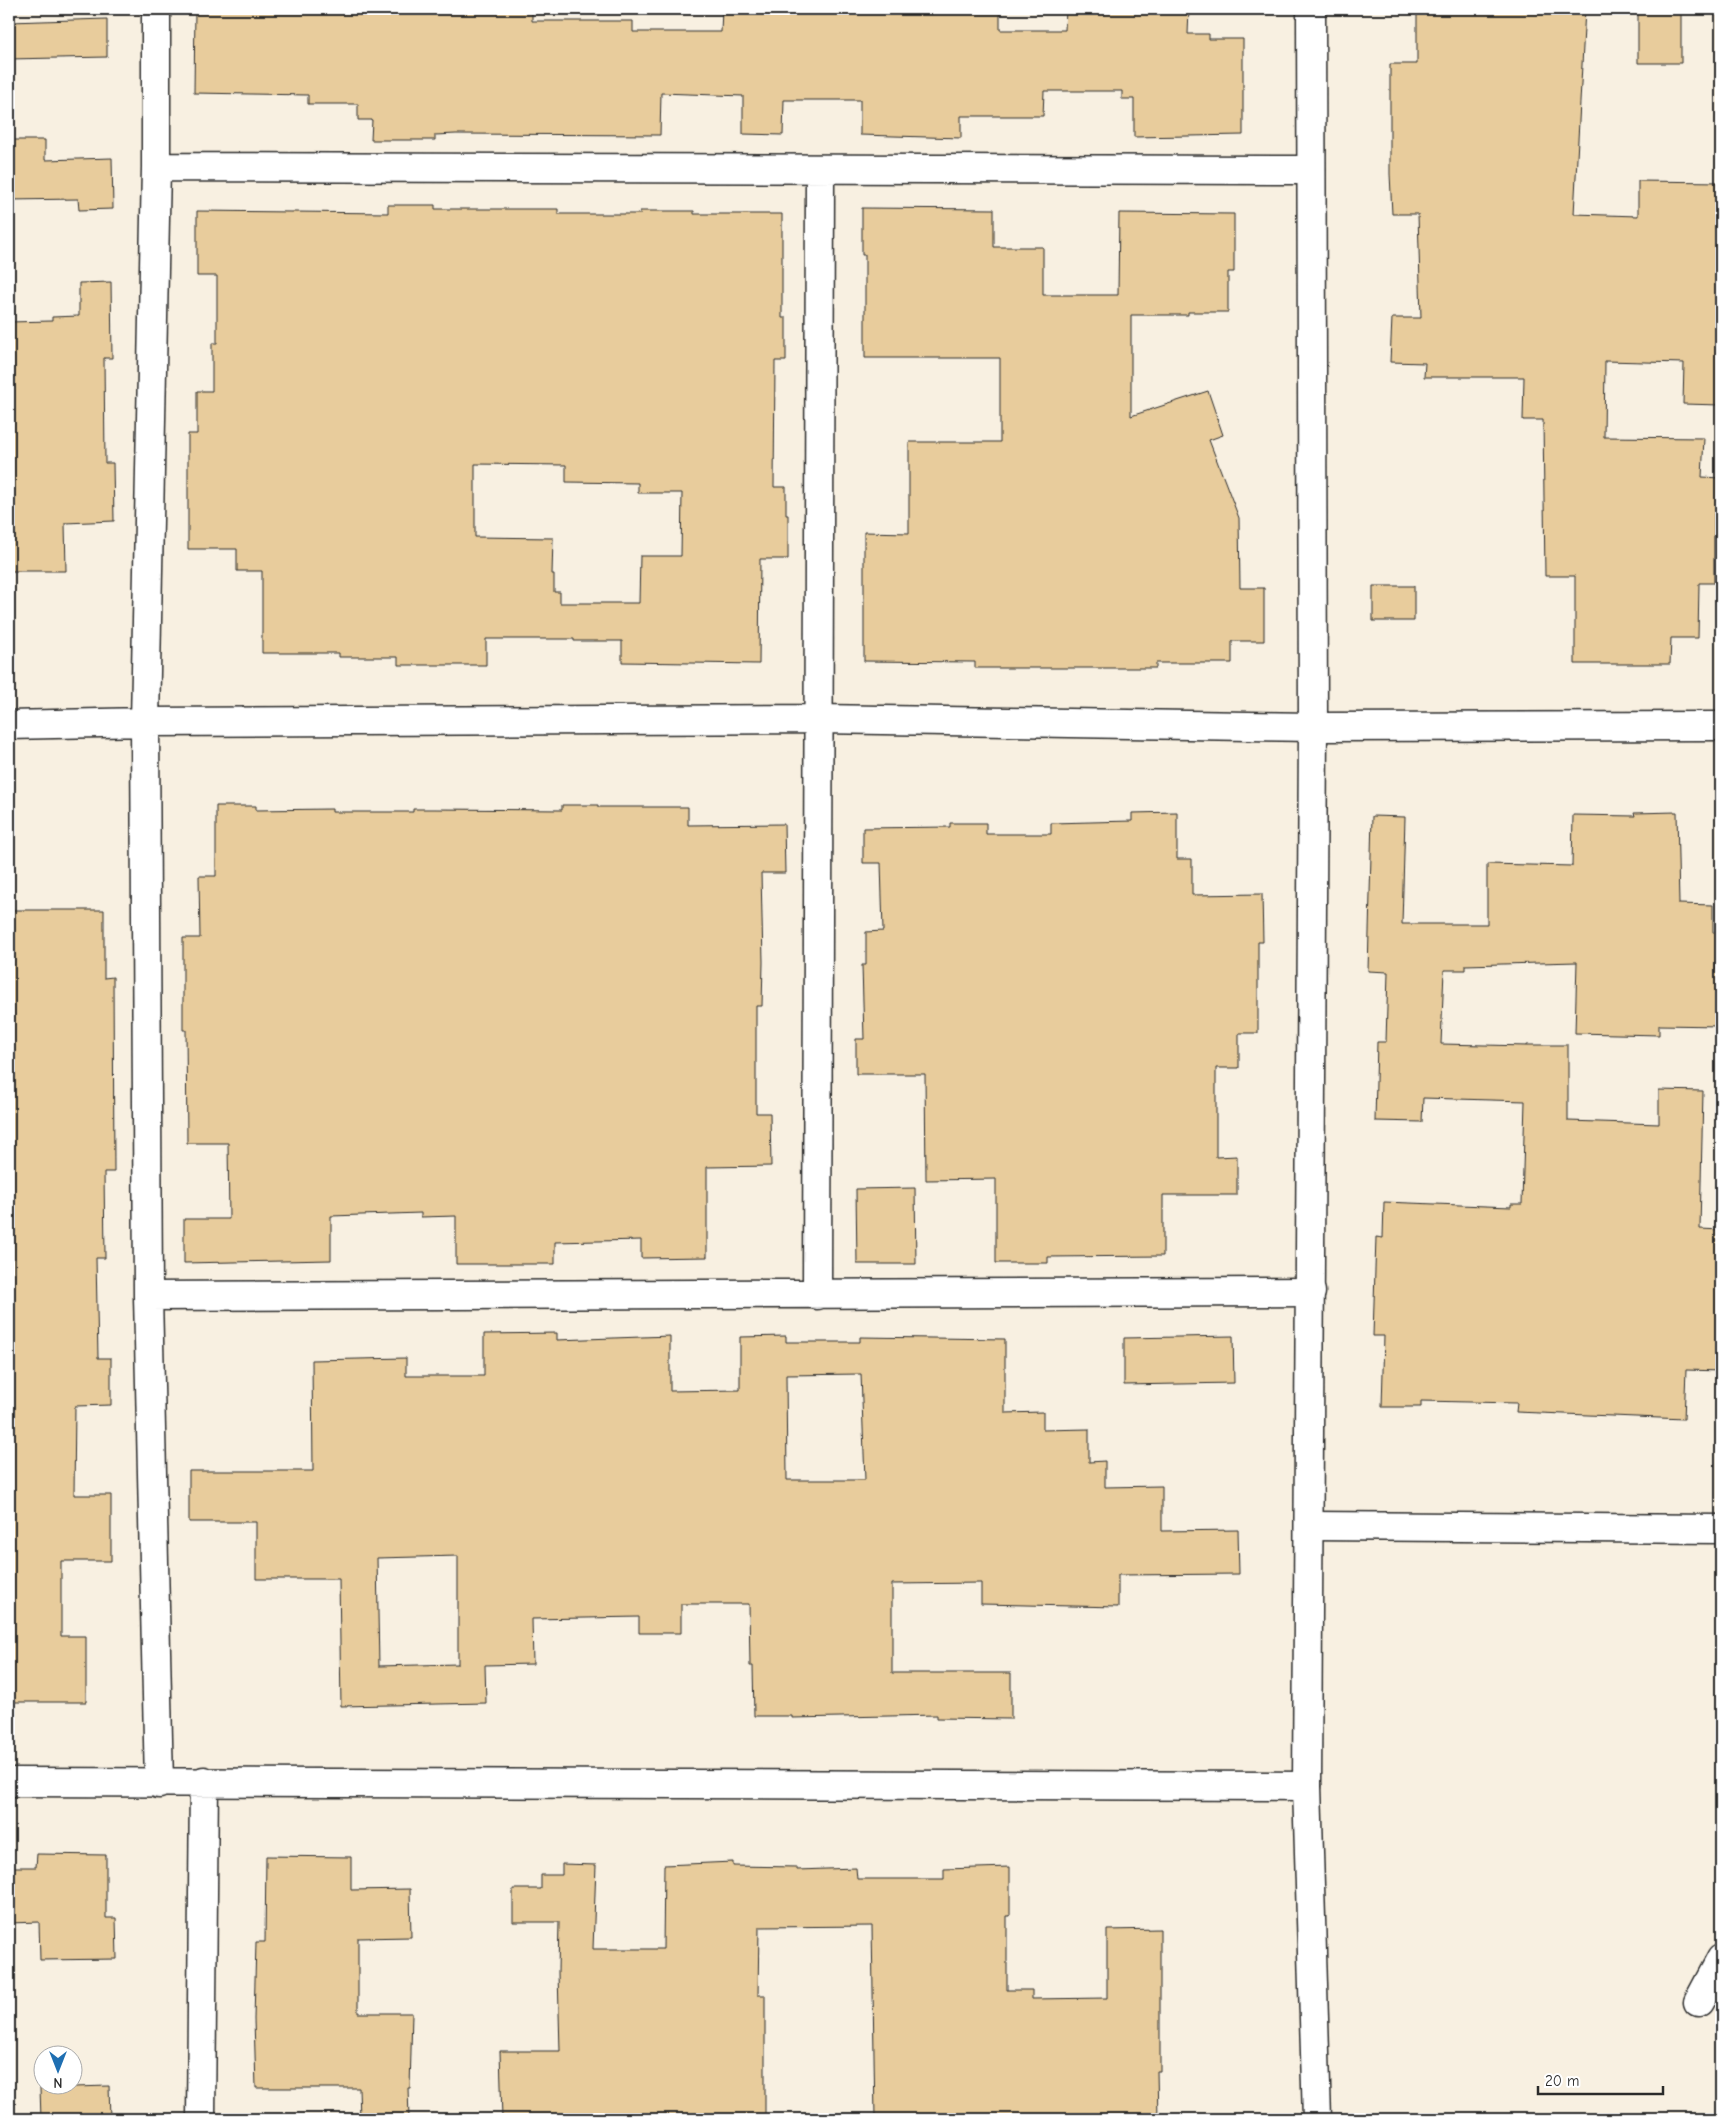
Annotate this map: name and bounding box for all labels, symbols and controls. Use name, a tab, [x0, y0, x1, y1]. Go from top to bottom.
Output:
north arrow	[32, 2046, 82, 2096]
scale bar	[1538, 2063, 1662, 2095]
text: 20 m	[1545, 2072, 1579, 2090]
text: N	[53, 2074, 63, 2091]

